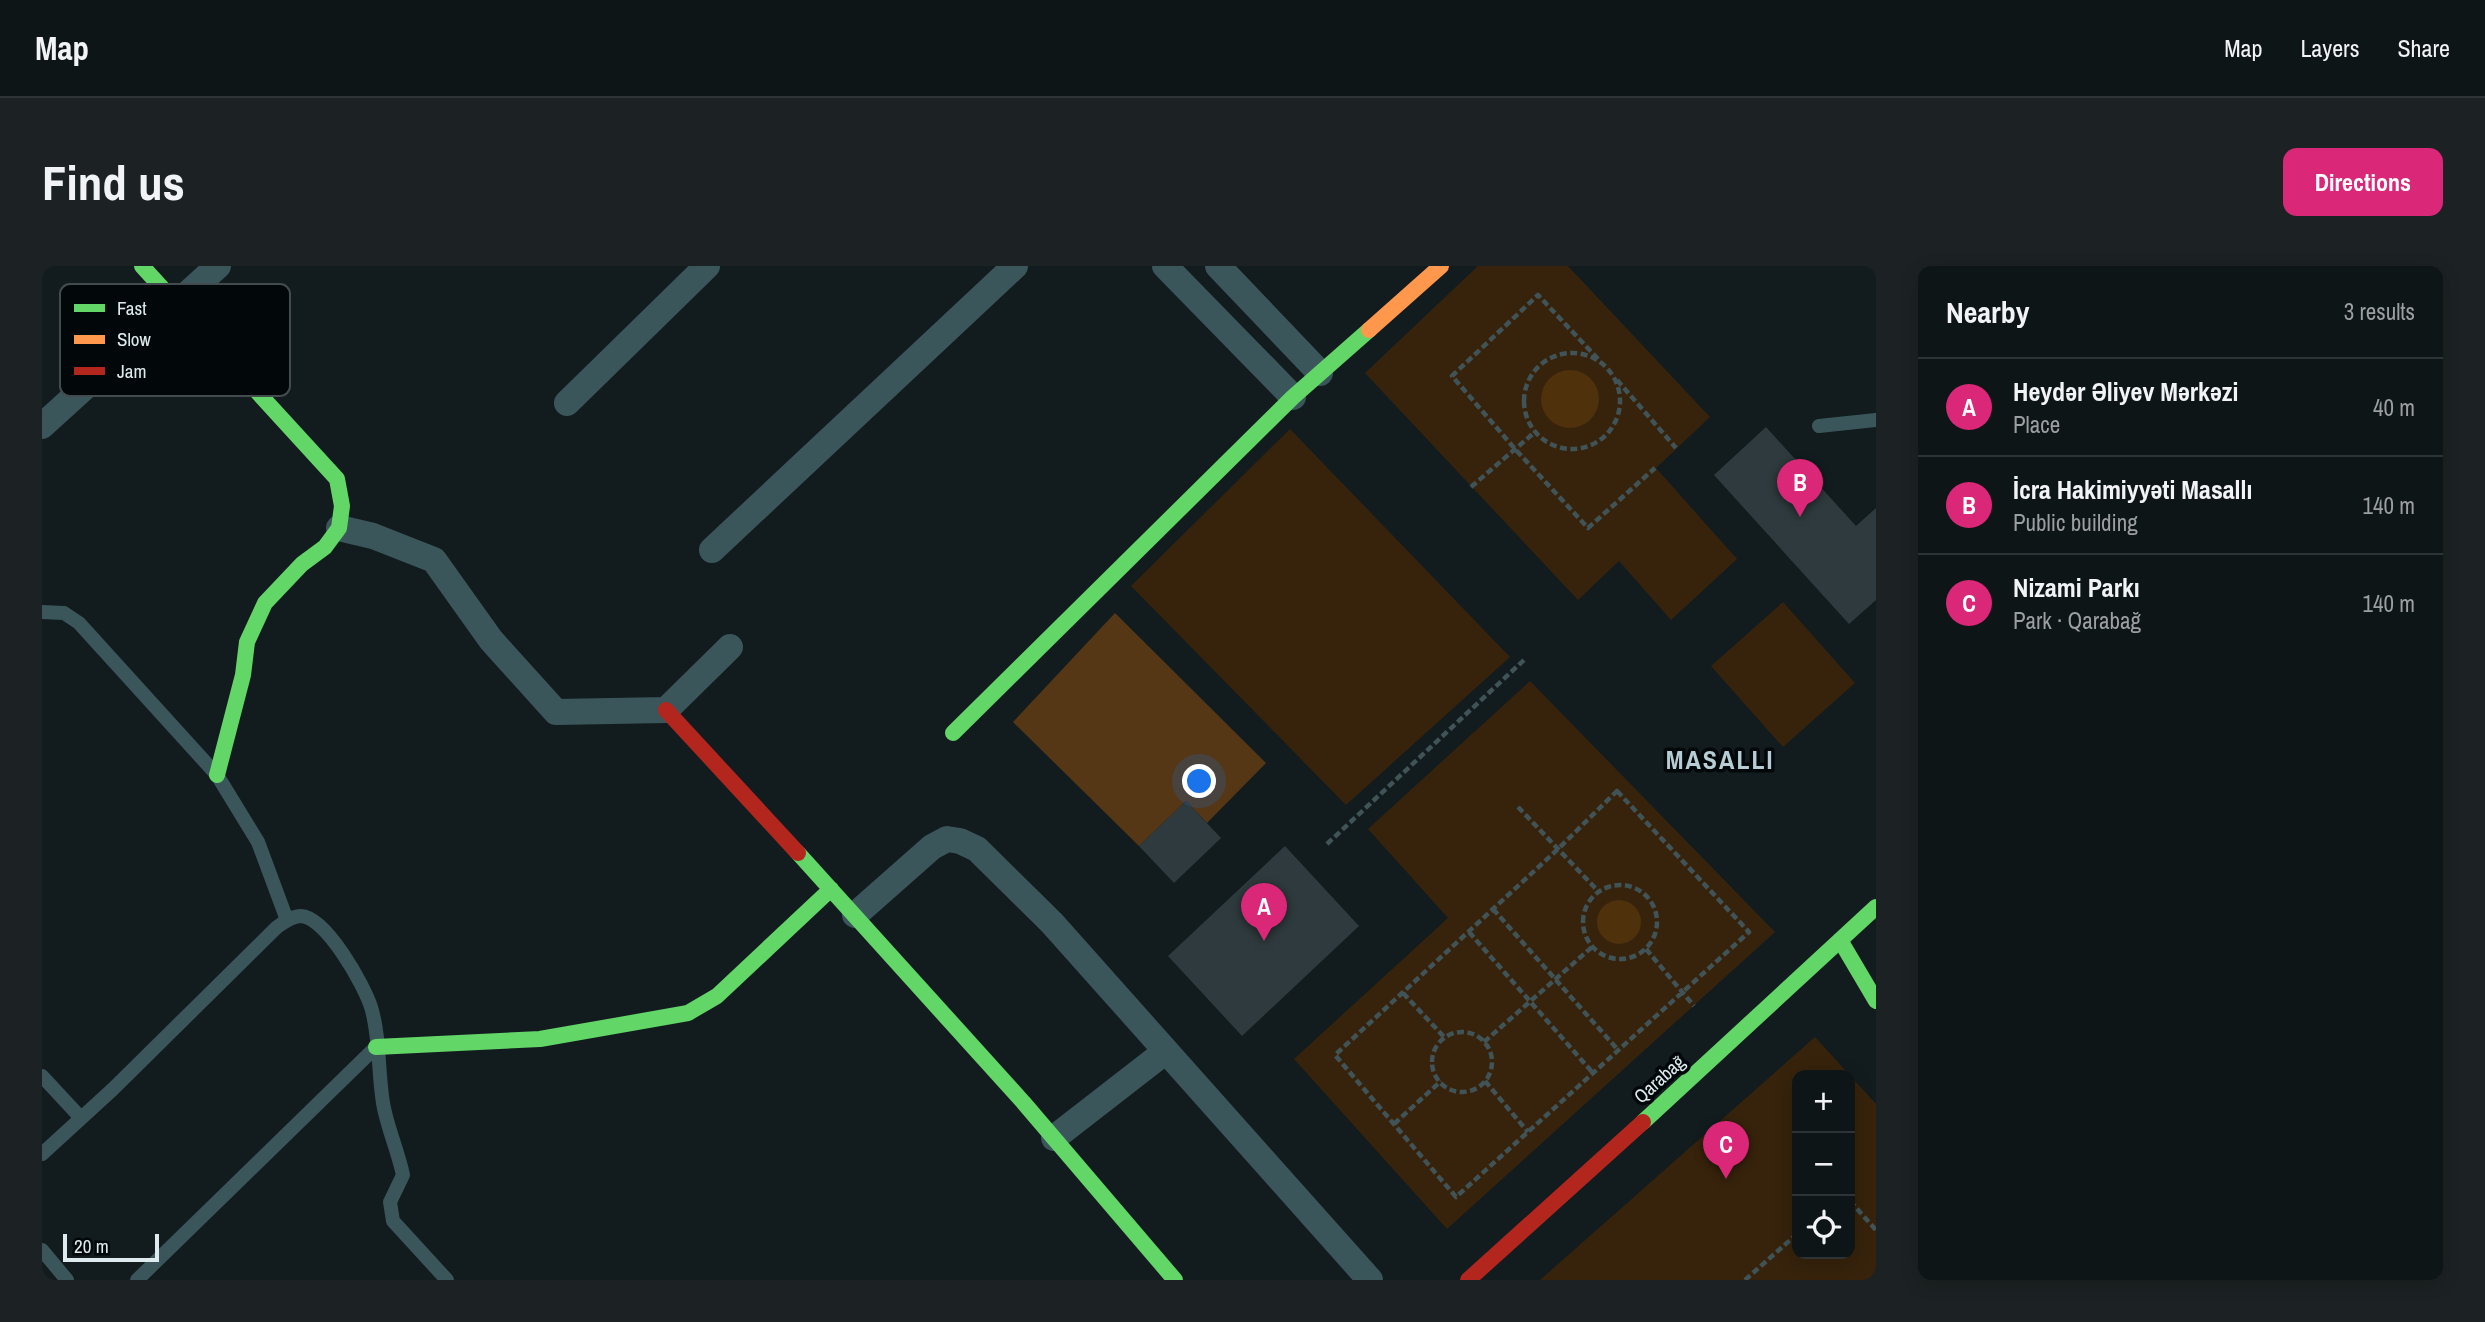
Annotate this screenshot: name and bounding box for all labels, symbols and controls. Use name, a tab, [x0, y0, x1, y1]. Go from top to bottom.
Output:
text: Map	[35, 26, 89, 70]
text: Map	[2224, 32, 2262, 64]
text: Layers	[2300, 32, 2359, 64]
text: Share	[2397, 32, 2450, 64]
button: Directions	[2283, 148, 2443, 216]
text: Find us	[42, 149, 185, 215]
legend	[60, 284, 290, 396]
text: Nearby	[1946, 292, 2029, 332]
text: Fast	[117, 295, 147, 321]
text: 3 results	[2344, 296, 2415, 327]
text: Slow	[117, 326, 152, 352]
text: Jam	[117, 358, 146, 384]
text: Heydər Əliyev Mərkəzi	[2013, 374, 2238, 409]
text: A	[1962, 392, 1976, 423]
text: 40 m	[2373, 392, 2415, 423]
text: Place	[2013, 409, 2060, 440]
pin: B	[1777, 459, 1823, 517]
text: İcra Hakimiyyəti Masallı	[2013, 472, 2252, 507]
text: B	[1962, 490, 1976, 521]
text: 140 m	[2363, 490, 2415, 521]
text: Public building	[2013, 507, 2138, 538]
text: Nizami Parkı	[2013, 570, 2140, 605]
text: C	[1962, 588, 1976, 619]
text: 140 m	[2363, 588, 2415, 619]
text: Park · Qarabağ	[2013, 605, 2141, 636]
district label: MASALLI	[1666, 742, 1774, 777]
your location	[1182, 764, 1216, 798]
pin: A	[1241, 883, 1287, 941]
street label: Qarabağ	[1628, 1049, 1690, 1109]
map controls	[1792, 1070, 1855, 1259]
button: +	[1792, 1070, 1855, 1133]
pin: C	[1703, 1121, 1749, 1179]
button: −	[1792, 1133, 1855, 1196]
button: locate	[1792, 1196, 1855, 1259]
scale bar	[63, 1231, 159, 1263]
text: 20 m	[74, 1233, 109, 1259]

